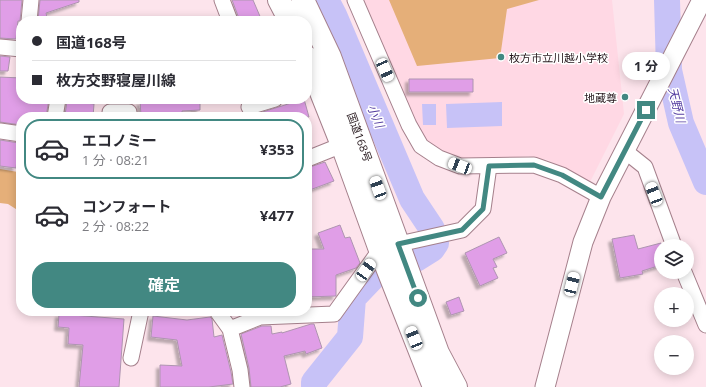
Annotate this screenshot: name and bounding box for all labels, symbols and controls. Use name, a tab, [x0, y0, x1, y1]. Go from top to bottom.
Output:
text: 国道168号	[56, 32, 127, 52]
place label: 枚方市立川越小学校	[509, 50, 608, 65]
marker: 枚方市立川越小学校	[496, 52, 506, 62]
callout: 1 分	[622, 52, 670, 80]
car	[375, 57, 395, 83]
text: 1 分	[634, 57, 658, 75]
text: 枚方交野寝屋川線	[56, 70, 176, 90]
water label: 天野川	[664, 85, 690, 126]
place label: 地蔵尊	[584, 90, 617, 105]
marker: 地蔵尊	[620, 92, 630, 102]
route end	[637, 101, 655, 119]
water label: 小川	[363, 102, 389, 132]
street label: 国道168号	[344, 110, 376, 164]
text: エコノミー	[82, 130, 157, 150]
icon: car	[34, 131, 70, 167]
text: ¥353	[260, 139, 294, 159]
text: 1 分 · 08:21	[82, 151, 149, 169]
car	[447, 156, 473, 176]
car	[368, 175, 388, 201]
car	[644, 181, 664, 207]
text: コンフォート	[82, 196, 172, 216]
icon: car	[34, 197, 70, 233]
text: ¥477	[260, 205, 294, 225]
text: 2 分 · 08:22	[82, 217, 149, 235]
map controls	[654, 239, 694, 375]
button: layers	[654, 239, 694, 279]
car	[354, 257, 378, 283]
button: 確定	[32, 262, 296, 308]
car	[563, 271, 581, 297]
button: +	[654, 287, 694, 327]
route start	[409, 289, 427, 307]
car	[404, 325, 424, 351]
button: −	[654, 335, 694, 375]

